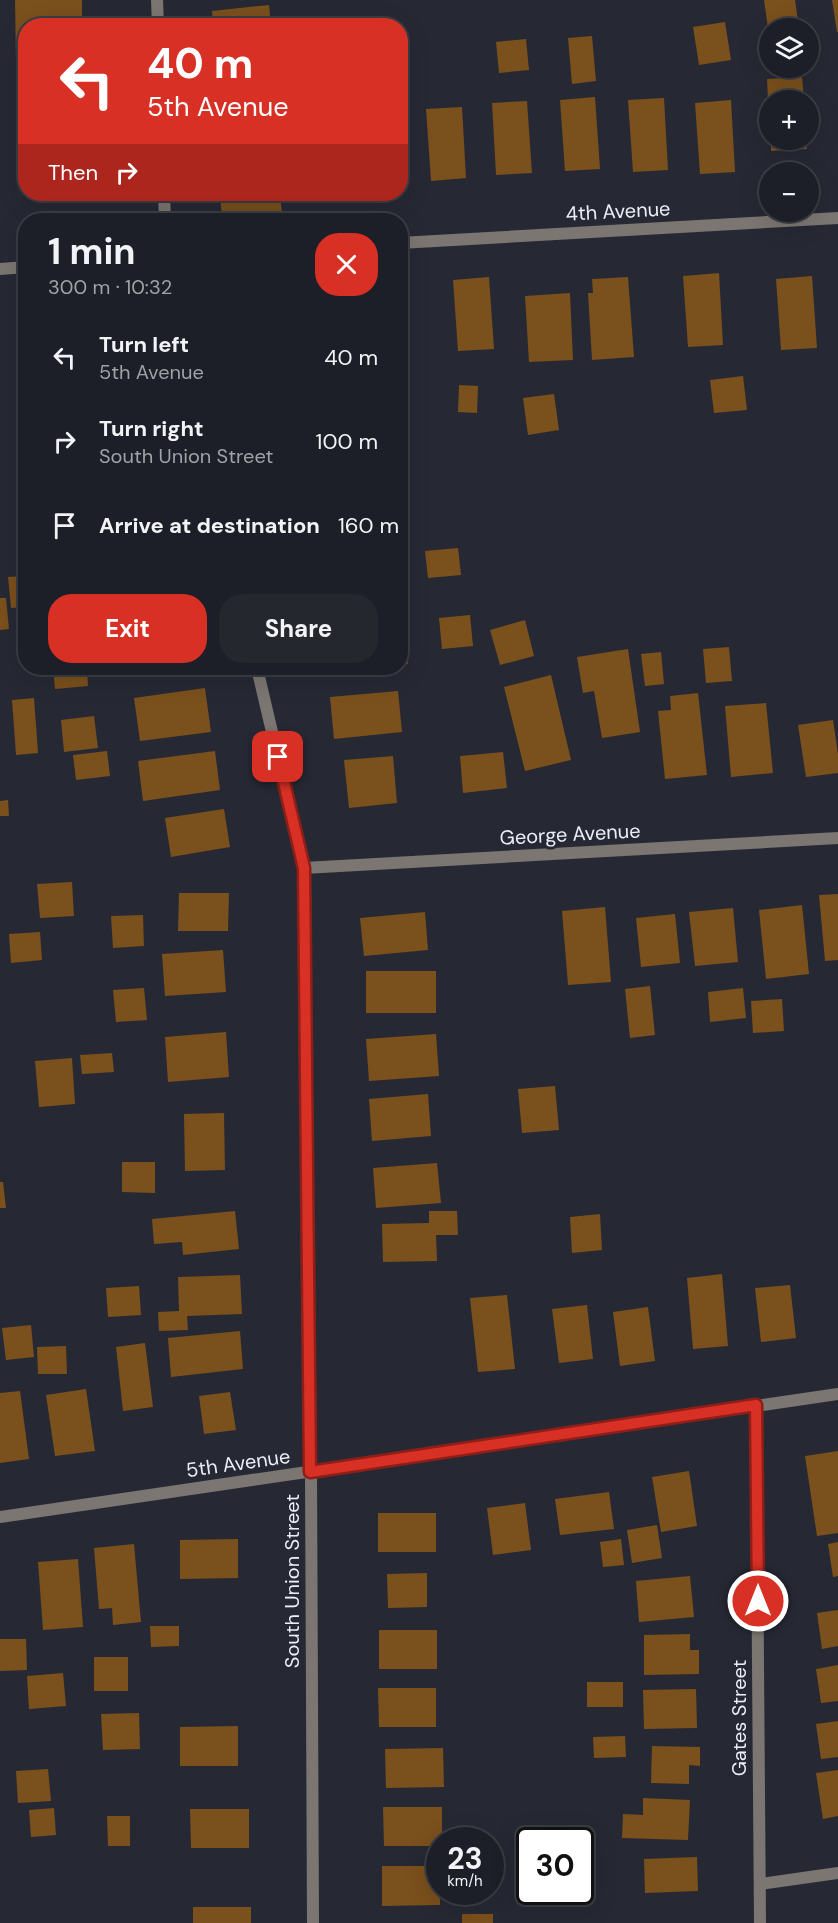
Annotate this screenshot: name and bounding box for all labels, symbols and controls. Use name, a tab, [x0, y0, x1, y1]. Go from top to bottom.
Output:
map controls	[759, 18, 819, 222]
button: layers	[759, 18, 819, 78]
text: 40 m	[147, 36, 253, 91]
icon: left	[48, 42, 126, 120]
text: 5th Avenue	[147, 89, 289, 124]
button: +	[759, 90, 819, 150]
icon: right	[110, 156, 143, 189]
text: Then	[48, 158, 98, 187]
button: −	[759, 162, 819, 222]
street label: 4th Avenue	[565, 195, 671, 227]
text: 1 min	[48, 228, 136, 275]
button: close	[315, 233, 378, 296]
text: 300 m · 10:32	[48, 274, 172, 300]
text: Turn left	[99, 330, 189, 359]
icon: left	[48, 341, 81, 374]
text: 40 m	[324, 343, 378, 372]
text: 5th Avenue	[99, 359, 204, 385]
text: Turn right	[99, 414, 204, 443]
icon: right	[48, 425, 81, 458]
text: 100 m	[316, 427, 378, 456]
text: South Union Street	[99, 443, 273, 469]
icon: arrive	[48, 509, 81, 542]
text: Arrive at destination	[99, 511, 320, 540]
text: 160 m	[338, 511, 399, 540]
button: Exit	[48, 594, 207, 663]
button: Share	[219, 594, 378, 663]
pin	[252, 731, 303, 782]
icon: arrive	[261, 740, 294, 773]
street label: George Avenue	[499, 817, 641, 851]
street label: 5th Avenue	[184, 1443, 292, 1483]
street label: South Union Street	[279, 1494, 305, 1668]
position arrow	[726, 1569, 790, 1633]
street label: Gates Street	[726, 1659, 752, 1776]
speed limit sign: 30	[516, 1827, 594, 1905]
text: 23	[447, 1839, 483, 1878]
text: km/h	[447, 1871, 483, 1891]

